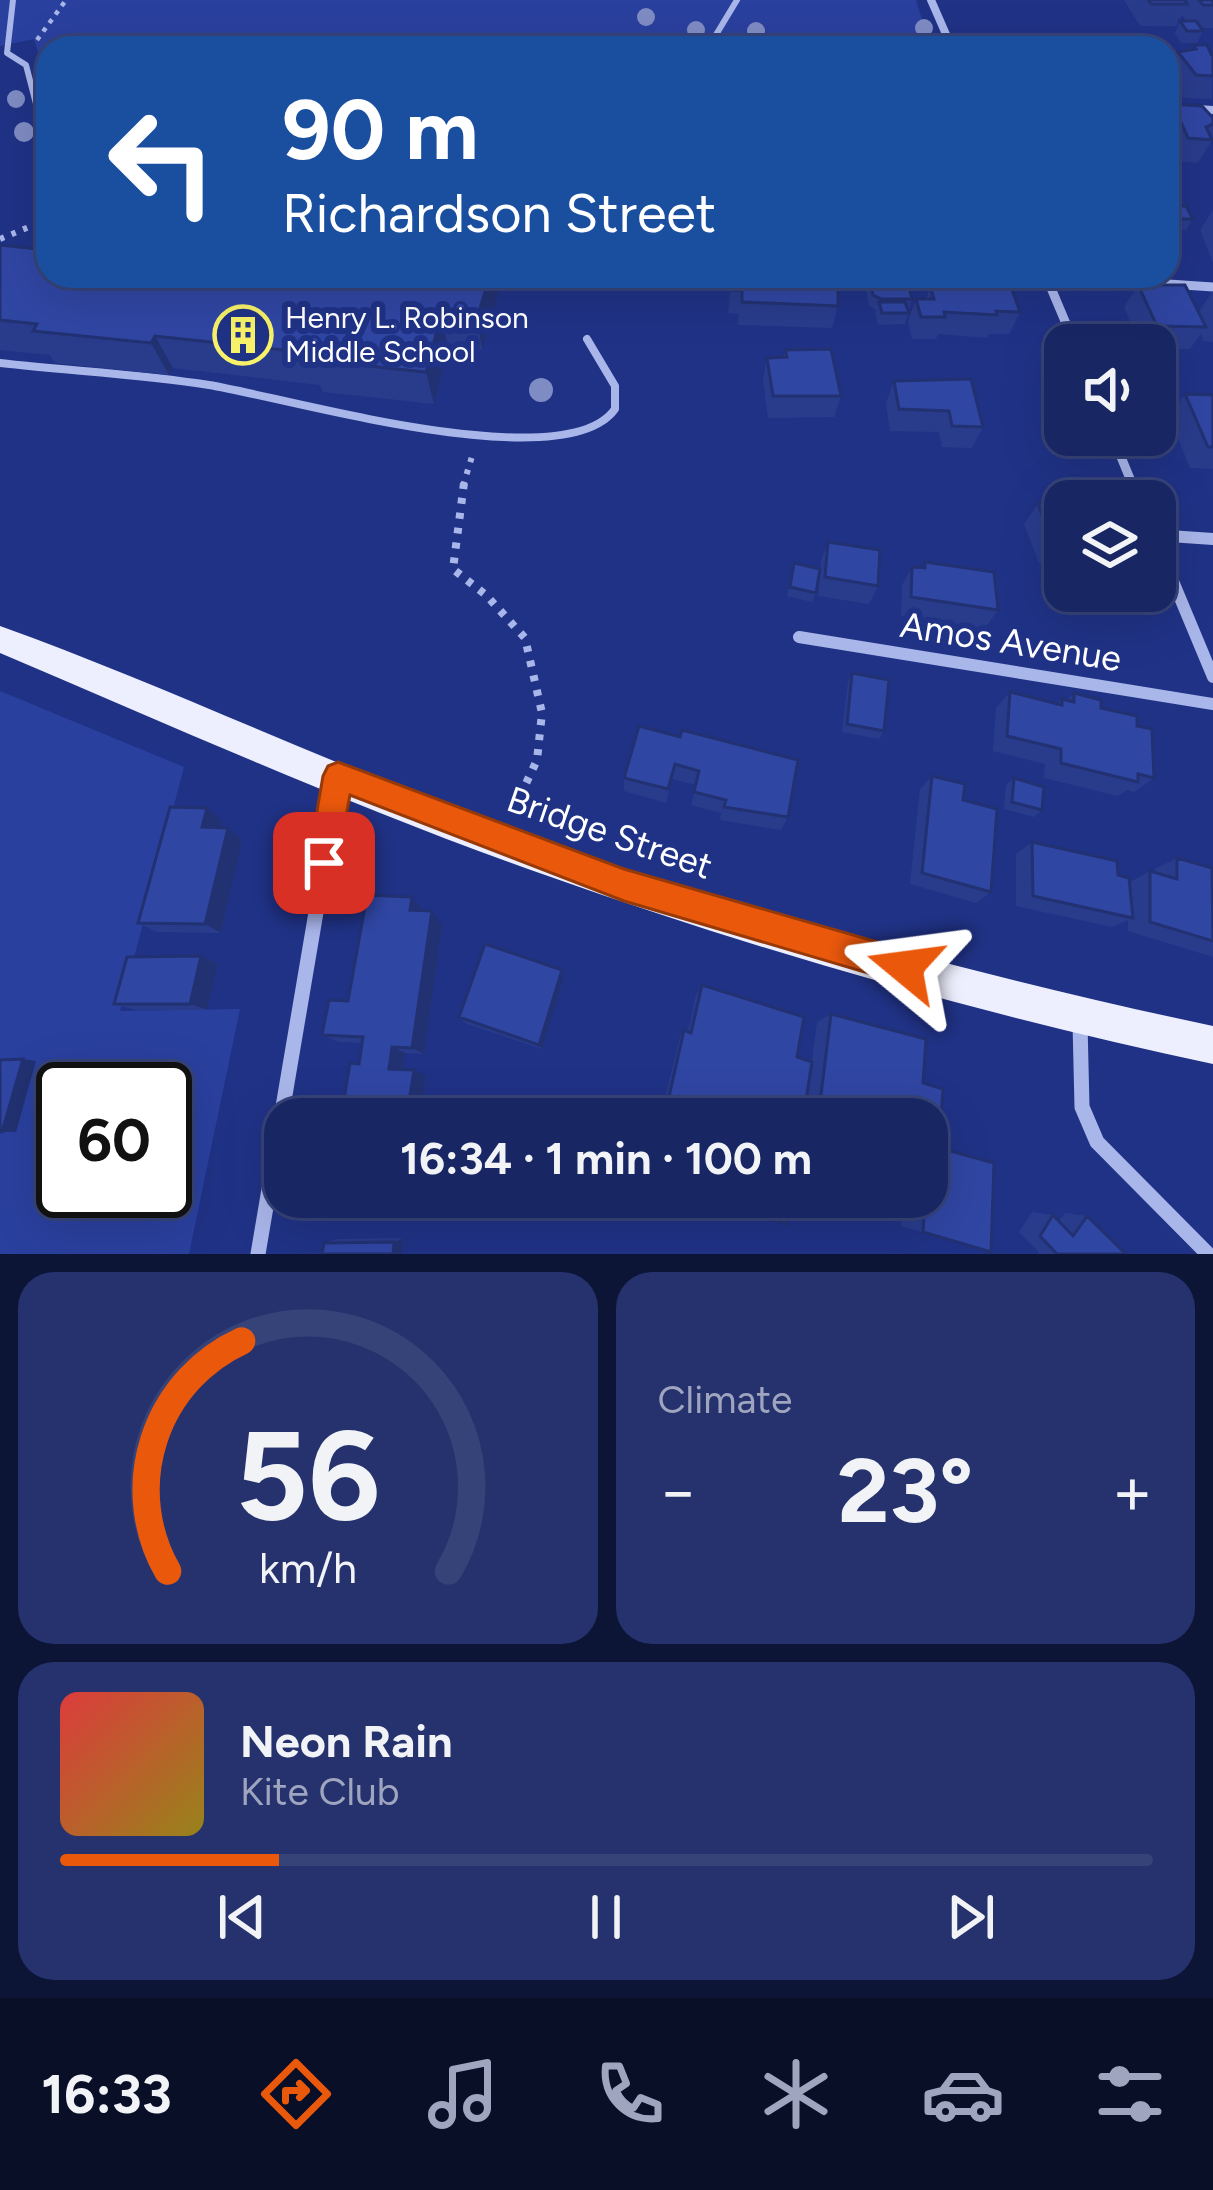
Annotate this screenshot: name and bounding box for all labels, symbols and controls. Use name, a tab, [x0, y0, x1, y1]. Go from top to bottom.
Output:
text: 90 m	[282, 79, 478, 180]
icon: left	[84, 84, 240, 240]
text: Richardson Street	[282, 181, 716, 246]
place label: Henry L. Robinson Middle School	[285, 299, 529, 370]
building icon: Henry L. Robinson Middle School	[212, 304, 274, 366]
map controls	[1044, 324, 1176, 612]
button: sound	[1044, 324, 1176, 456]
button: layers	[1044, 480, 1176, 612]
street label: Amos Avenue	[897, 603, 1125, 680]
street label: Bridge Street	[502, 777, 718, 888]
pin	[273, 812, 375, 914]
icon: arrive	[291, 830, 357, 896]
position arrow	[842, 904, 968, 1030]
speed limit sign: 60	[36, 1062, 192, 1218]
text: 16:34 · 1 min · 100 m	[400, 1131, 812, 1185]
text: Climate	[658, 1376, 792, 1423]
text: 56	[235, 1401, 380, 1551]
text: 23°	[837, 1436, 973, 1545]
text: −	[658, 1451, 699, 1531]
text: +	[1112, 1451, 1153, 1531]
text: km/h	[259, 1542, 357, 1594]
text: Neon Rain	[240, 1714, 453, 1768]
text: Kite Club	[240, 1768, 400, 1815]
icon: previous	[209, 1884, 275, 1950]
icon: pause	[573, 1884, 639, 1950]
icon: next	[938, 1884, 1004, 1950]
icon: directions	[254, 2052, 338, 2136]
icon: music	[421, 2052, 505, 2136]
icon: phone	[588, 2052, 672, 2136]
icon: climate	[754, 2052, 838, 2136]
icon: car	[921, 2052, 1005, 2136]
icon: filters	[1088, 2052, 1172, 2136]
text: 16:33	[41, 2062, 172, 2127]

